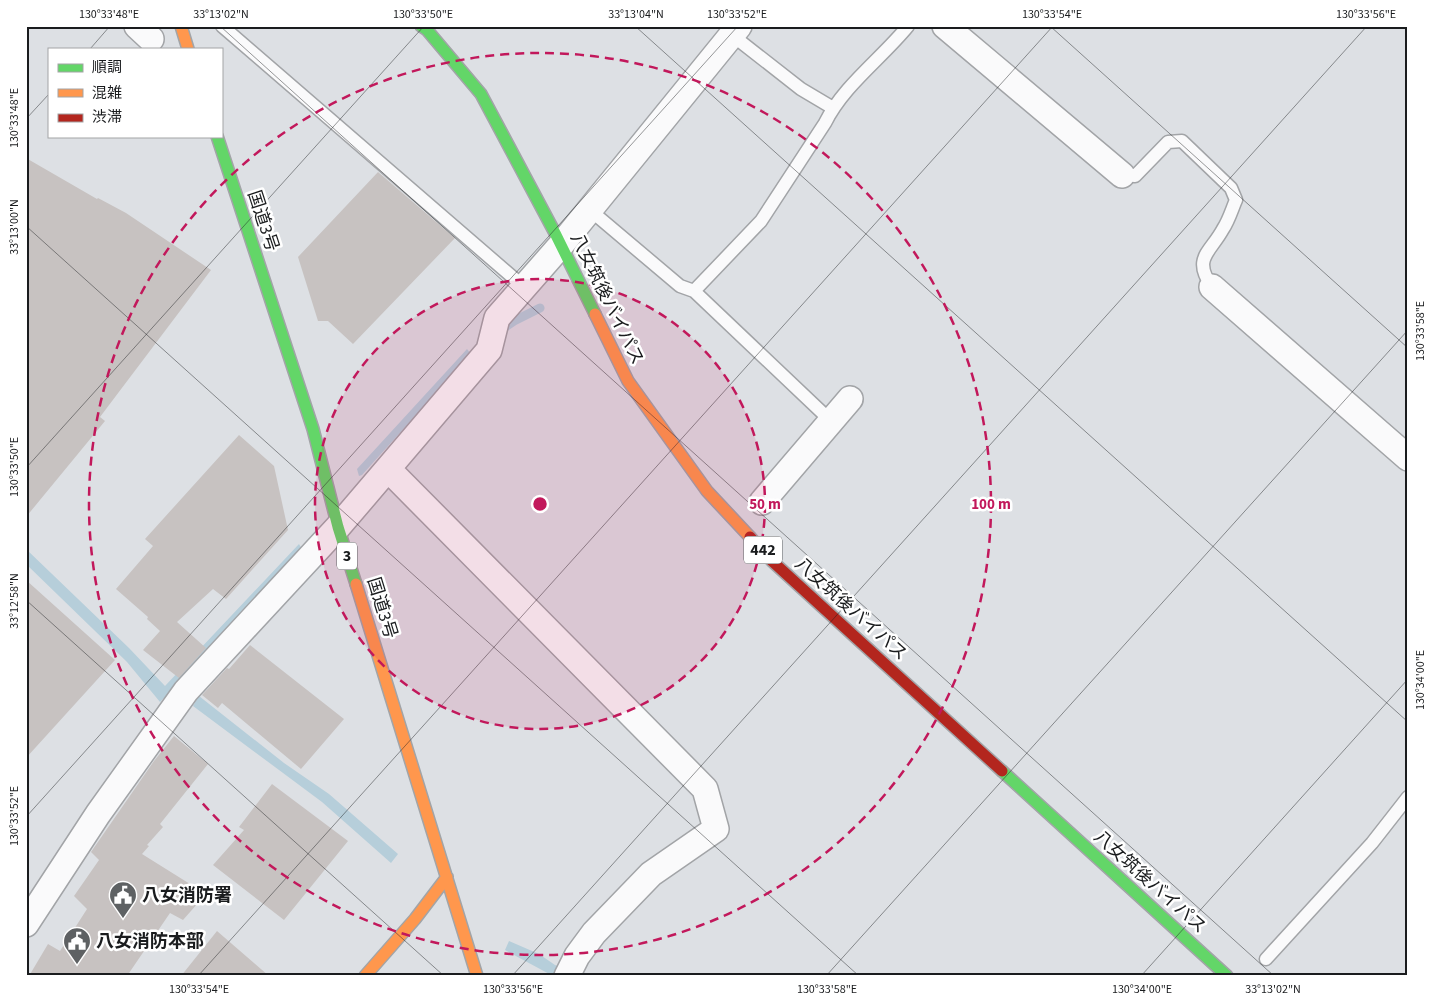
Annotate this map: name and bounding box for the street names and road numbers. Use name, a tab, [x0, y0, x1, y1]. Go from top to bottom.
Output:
street label: 国道3号	[241, 187, 285, 255]
street label: 八女筑後バイパス	[564, 229, 650, 369]
road number: 442	[744, 536, 782, 564]
road number: 3	[337, 542, 357, 570]
street label: 八女筑後バイパス	[789, 552, 913, 666]
street label: 国道3号	[361, 574, 403, 642]
street label: 八女筑後バイパス	[1088, 825, 1212, 939]

